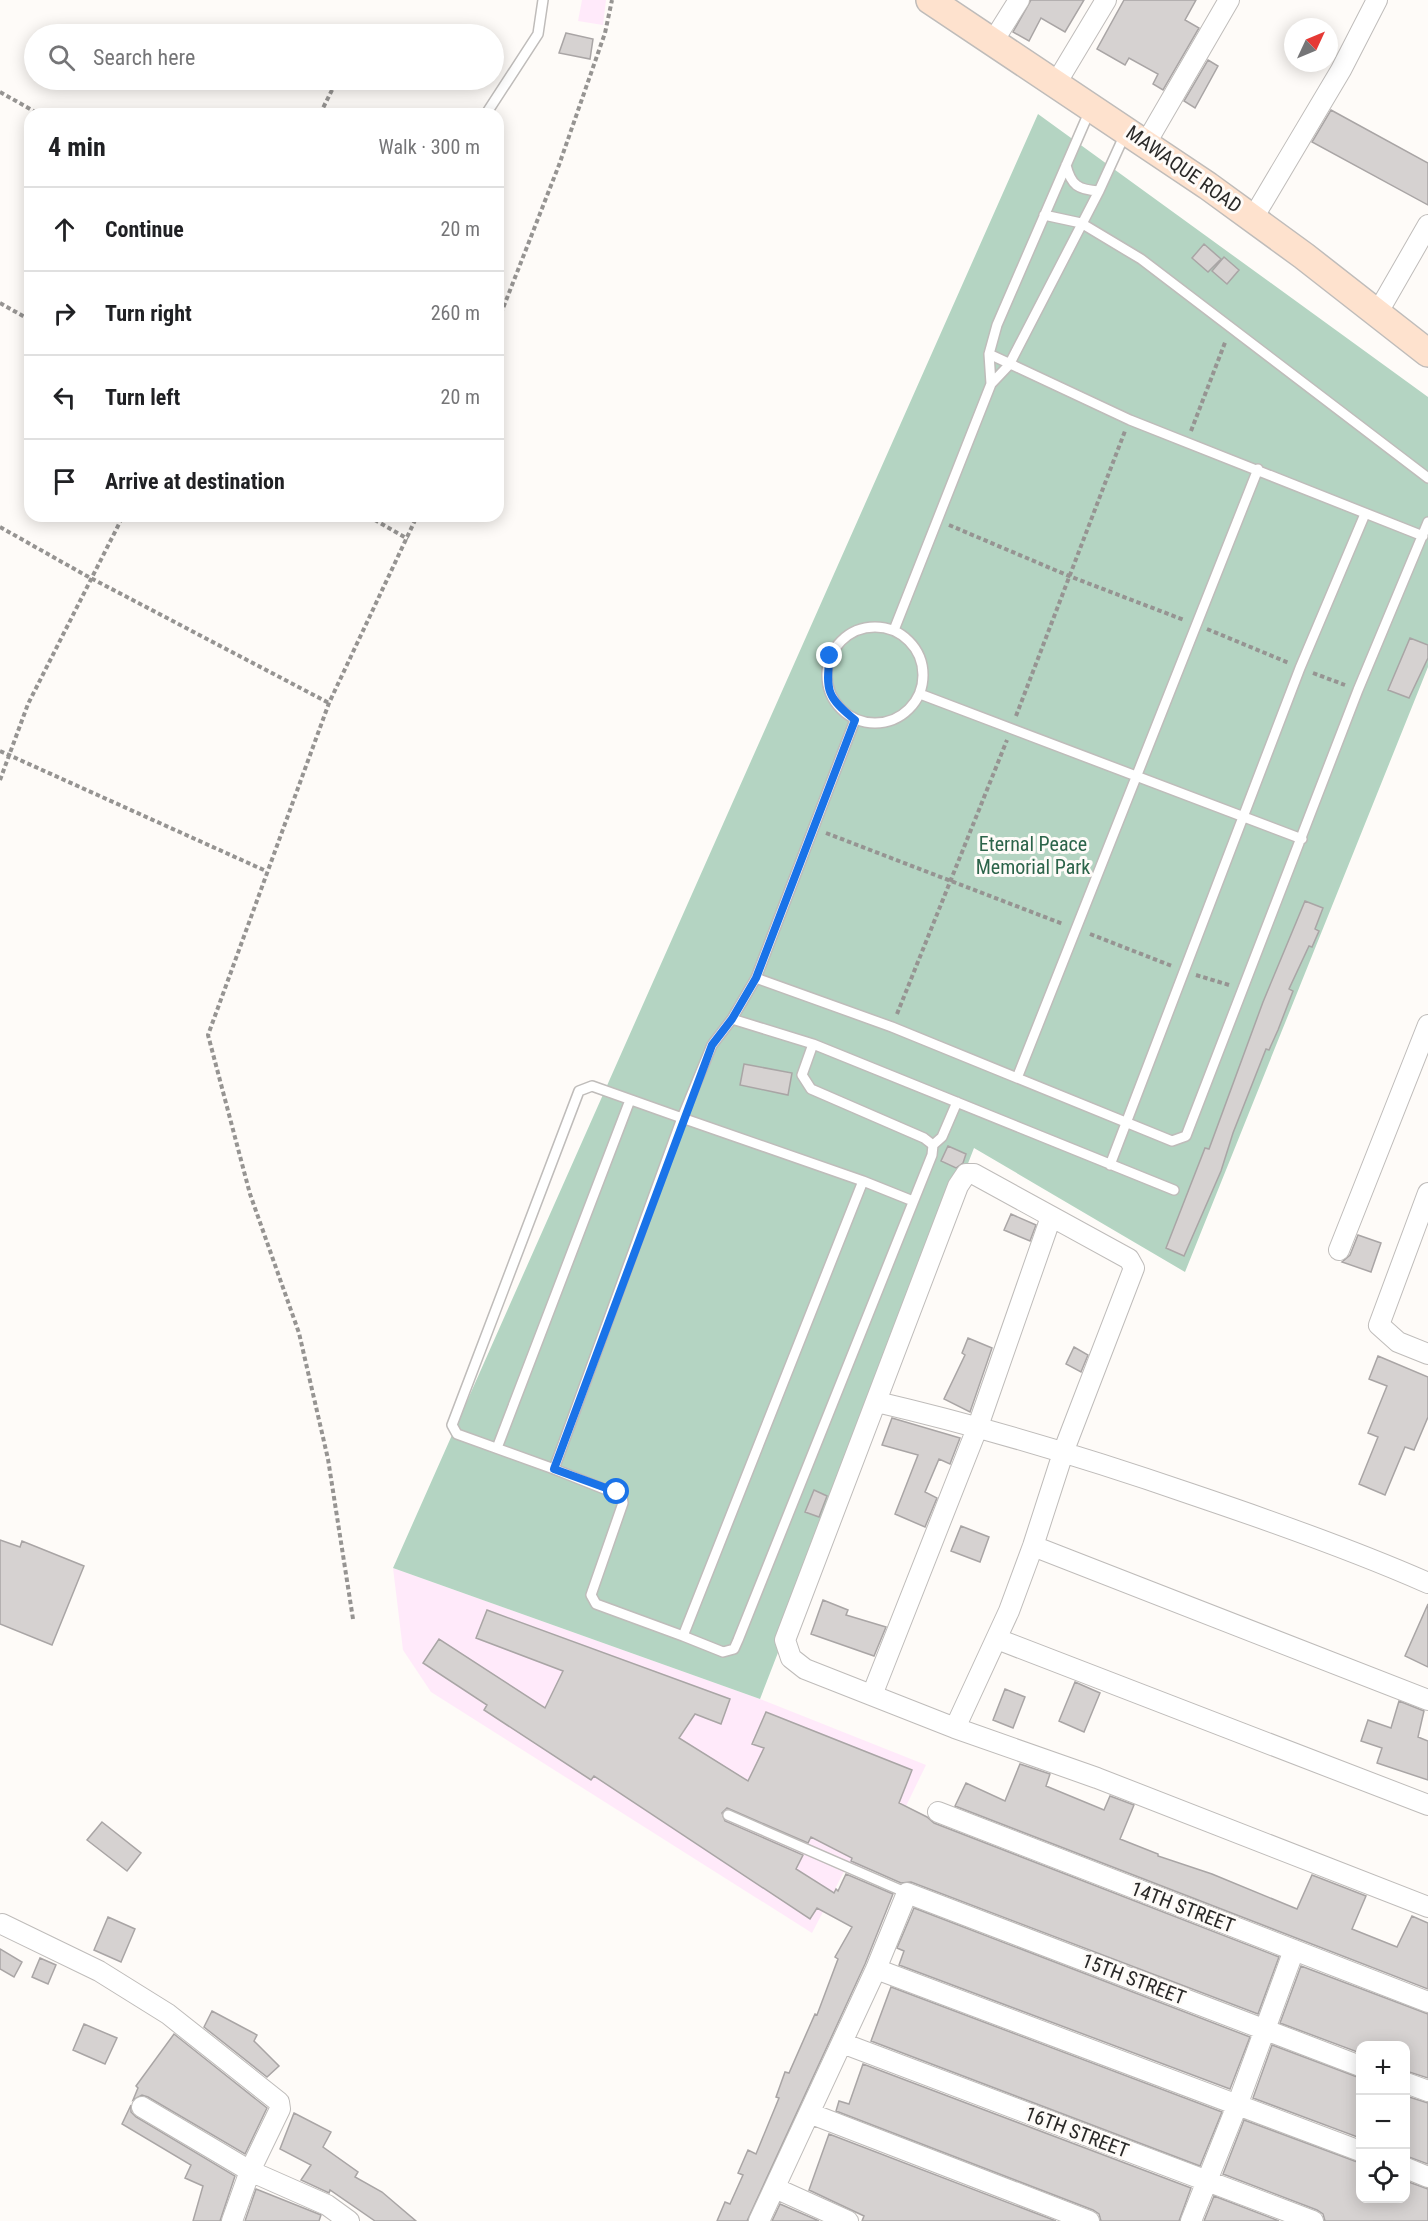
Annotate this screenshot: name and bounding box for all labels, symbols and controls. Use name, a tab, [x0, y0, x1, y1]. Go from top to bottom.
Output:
north arrow	[1284, 18, 1338, 72]
search box	[24, 24, 504, 90]
icon: search	[45, 41, 78, 74]
text: Search here	[93, 45, 195, 70]
street label: MAWAQUE ROAD	[1122, 120, 1246, 218]
text: 4 min	[48, 132, 106, 162]
text: Walk · 300 m	[379, 135, 480, 159]
icon: ahead	[48, 213, 81, 246]
text: Continue	[105, 217, 184, 242]
text: 20 m	[441, 217, 480, 241]
icon: right	[48, 297, 81, 330]
text: Turn right	[105, 301, 192, 326]
text: 260 m	[431, 301, 480, 325]
icon: left	[48, 381, 81, 414]
text: Turn left	[105, 385, 180, 410]
text: 20 m	[441, 385, 480, 409]
icon: arrive	[48, 465, 81, 498]
text: Arrive at destination	[105, 469, 285, 494]
route end	[816, 642, 842, 668]
park label: Eternal Peace Memorial Park	[976, 832, 1090, 879]
route start	[603, 1478, 629, 1504]
street label: 14TH STREET	[1128, 1876, 1238, 1938]
street label: 15TH STREET	[1079, 1948, 1189, 2010]
map controls	[1356, 2041, 1410, 2203]
button: +	[1356, 2041, 1410, 2095]
button: −	[1356, 2095, 1410, 2149]
street label: 16TH STREET	[1022, 2101, 1132, 2163]
button: locate	[1356, 2149, 1410, 2203]

